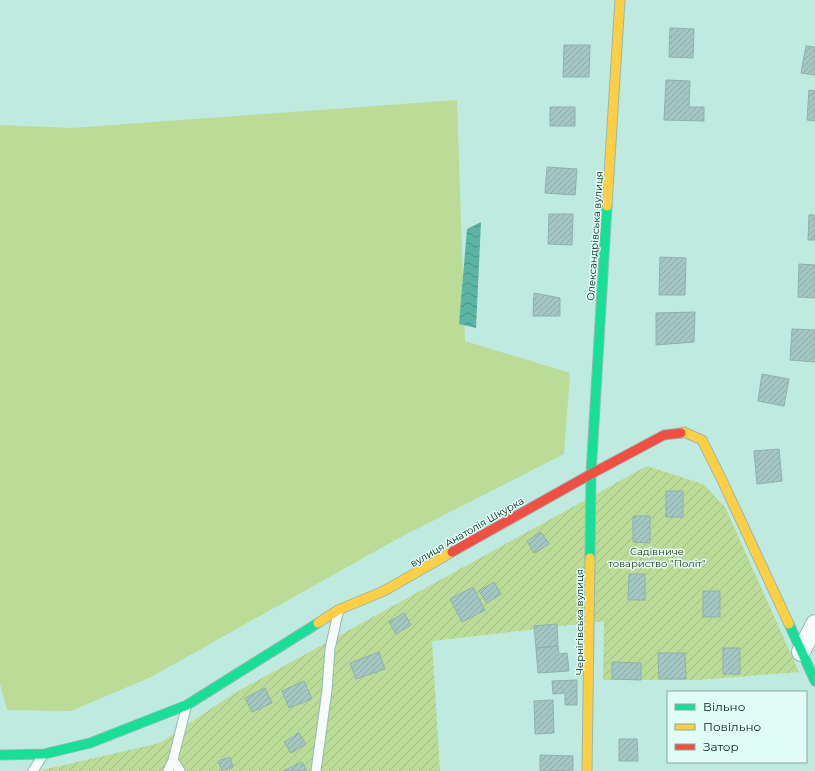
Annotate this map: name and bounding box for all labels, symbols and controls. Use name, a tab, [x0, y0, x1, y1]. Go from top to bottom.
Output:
street label: Олександрівська вулиця	[584, 171, 606, 301]
street label: вулиця Анатолія Шкурка	[408, 494, 526, 570]
park label: Садівниче товариство "Політ"	[608, 545, 706, 570]
street label: Чернігівська вулиця	[573, 569, 586, 675]
legend	[667, 691, 807, 763]
text: Вільно	[703, 699, 746, 714]
text: Повільно	[703, 719, 762, 734]
text: Затор	[703, 739, 739, 754]

